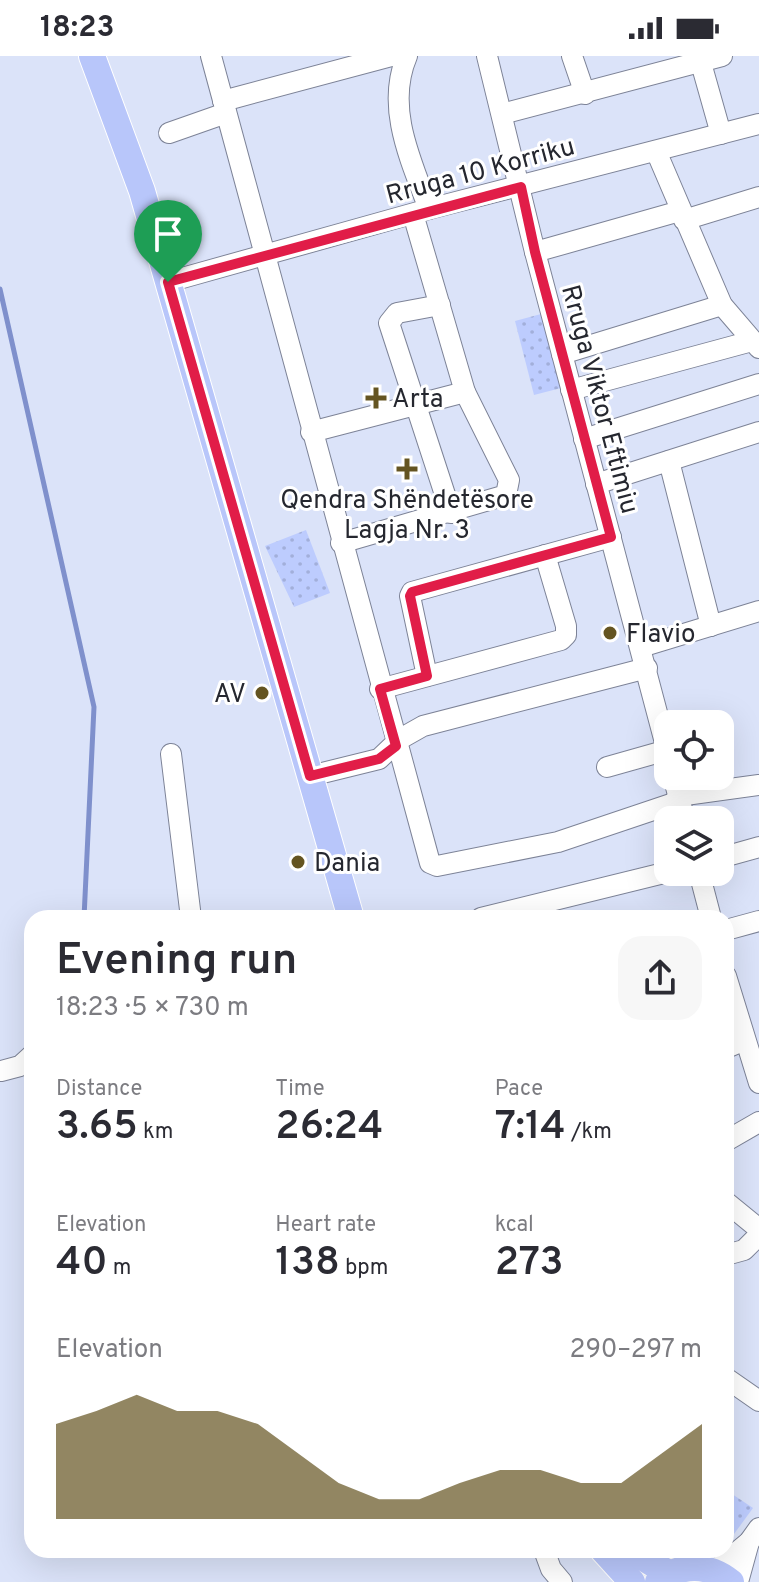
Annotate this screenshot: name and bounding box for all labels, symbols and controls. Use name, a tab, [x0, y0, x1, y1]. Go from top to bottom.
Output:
text: 18:23	[40, 10, 115, 47]
street label: Rruga 10 Korriku	[383, 131, 579, 213]
pin	[134, 200, 202, 282]
icon: arrive	[146, 212, 190, 256]
street label: Rruga Viktor Eftimiu	[552, 281, 645, 518]
place label: Arta	[392, 384, 443, 417]
marker: Arta	[367, 389, 385, 407]
marker: Qendra Shëndetësore Lagja Nr. 3	[396, 458, 418, 480]
place label: Qendra Shëndetësore Lagja Nr. 3	[280, 485, 534, 548]
place label: Flavio	[626, 619, 695, 652]
marker: Flavio	[601, 624, 619, 642]
place label: AV	[214, 679, 246, 712]
marker: AV	[253, 684, 271, 702]
map controls	[654, 710, 734, 886]
button: locate	[654, 710, 734, 790]
button: layers	[654, 806, 734, 886]
place label: Dania	[314, 848, 380, 881]
marker: Dania	[289, 853, 307, 871]
text: Evening run	[56, 934, 297, 990]
button: share	[618, 936, 702, 1020]
text: 18:23 · 5 × 730 m	[56, 992, 249, 1025]
text: Distance	[56, 1076, 142, 1103]
text: Time	[275, 1076, 325, 1103]
text: Pace	[495, 1076, 543, 1103]
text: 3.65	[56, 1103, 138, 1153]
text: 26:24	[275, 1103, 383, 1153]
text: 7:14	[495, 1103, 566, 1153]
text: km	[138, 1119, 173, 1146]
text: /km	[566, 1119, 612, 1146]
text: Elevation	[56, 1212, 146, 1239]
text: Heart rate	[275, 1212, 376, 1239]
text: kcal	[495, 1212, 534, 1239]
text: 40	[56, 1239, 108, 1289]
text: 138	[275, 1239, 340, 1289]
text: 273	[495, 1239, 563, 1289]
text: m	[108, 1255, 131, 1282]
text: bpm	[340, 1255, 388, 1282]
text: Elevation	[56, 1334, 163, 1367]
text: 290–297 m	[570, 1334, 702, 1367]

